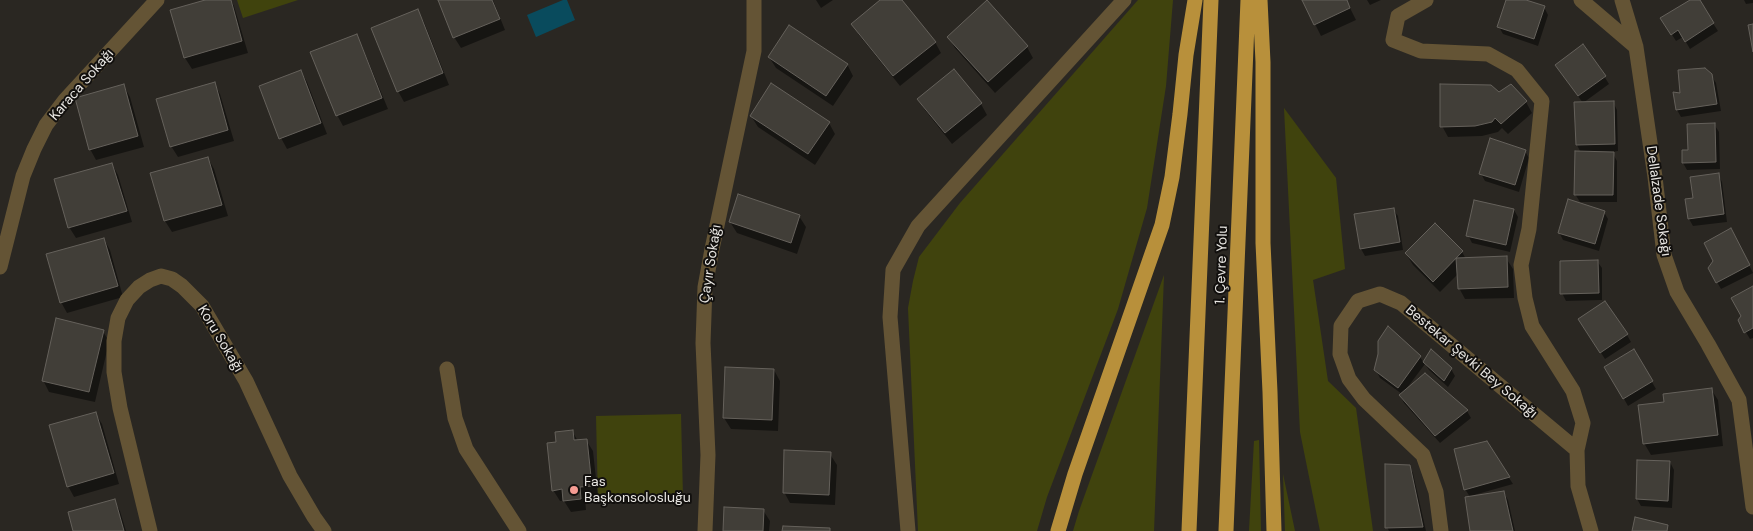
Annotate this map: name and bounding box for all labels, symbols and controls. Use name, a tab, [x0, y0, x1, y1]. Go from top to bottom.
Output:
street label: Karaca Sokağı	[46, 46, 118, 124]
street label: Dellalzade Sokağı	[1642, 145, 1674, 257]
street label: Çayır Sokağı	[697, 224, 725, 304]
street label: 1. Çevre Yolu	[1212, 225, 1232, 305]
street label: Bestekar Şevki Bey Sokağı	[1402, 302, 1540, 422]
street label: Koru Sokağı	[194, 303, 246, 375]
place label: Fas Başkonsolosluğu	[584, 474, 691, 507]
marker: Fas Başkonsolosluğu	[568, 484, 580, 496]

